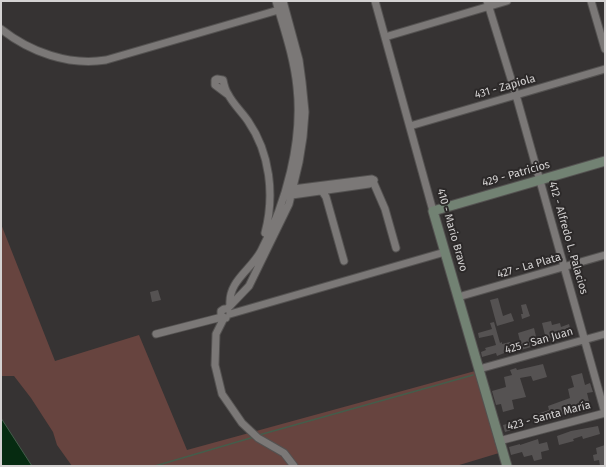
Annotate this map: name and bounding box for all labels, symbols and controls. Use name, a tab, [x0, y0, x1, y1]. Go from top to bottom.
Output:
street label: 431 - Zapiola	[473, 72, 537, 102]
street label: 429 - Patricios	[481, 158, 551, 190]
street label: 412 - Alfredo L. Palacios	[546, 180, 590, 296]
street label: 410 - Mario Bravo	[434, 187, 470, 273]
street label: 427 - La Plata	[496, 251, 562, 281]
street label: 425 - San Juan	[503, 325, 575, 357]
street label: 423 - Santa María	[506, 399, 592, 433]

